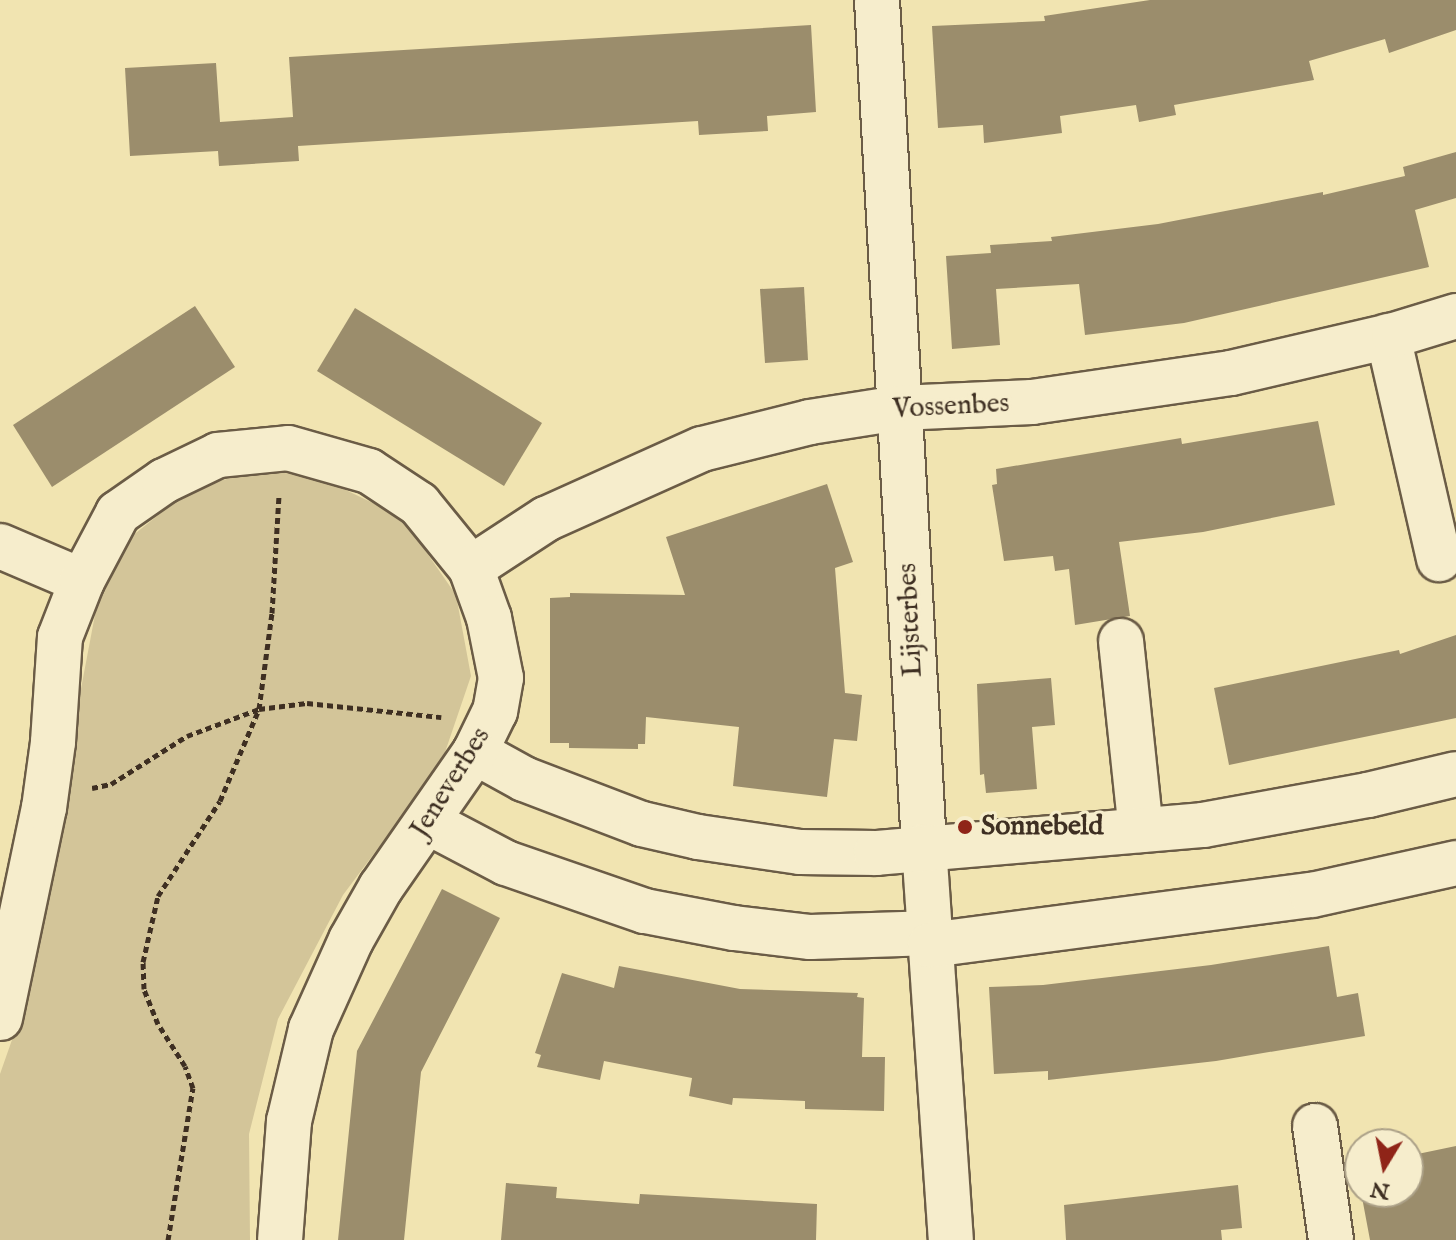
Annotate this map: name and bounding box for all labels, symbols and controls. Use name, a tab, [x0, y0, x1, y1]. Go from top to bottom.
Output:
street label: Vossenbes	[892, 387, 1010, 427]
street label: Lijsterbes	[891, 562, 931, 678]
street label: Jeneverbes	[404, 721, 498, 845]
place label: Sonnebeld	[981, 810, 1103, 844]
marker: Sonnebeld	[956, 818, 974, 836]
north arrow	[1344, 1128, 1424, 1208]
text: N	[1368, 1174, 1392, 1205]

